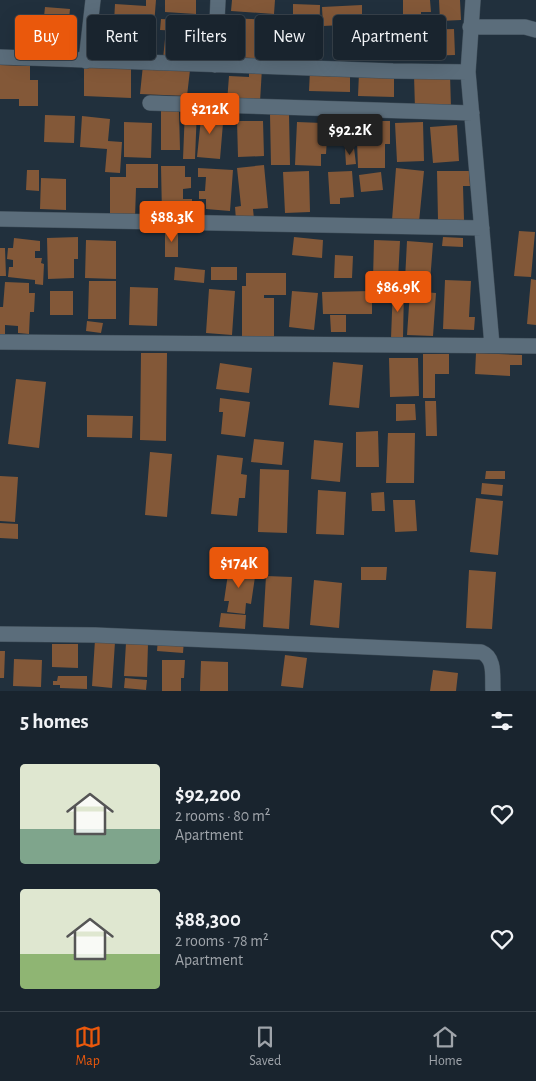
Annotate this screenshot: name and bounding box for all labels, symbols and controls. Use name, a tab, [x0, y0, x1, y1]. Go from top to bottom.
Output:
chip: Buy	[15, 15, 77, 60]
chip: Rent	[87, 15, 156, 60]
chip: Filters	[166, 15, 245, 60]
chip: New	[255, 15, 323, 60]
chip: Apartment	[333, 15, 446, 60]
pin: $212K	[175, 92, 245, 135]
text: $212K	[191, 101, 229, 117]
pin: $92.2K	[309, 114, 391, 156]
text: $92.2K	[328, 122, 372, 138]
pin: $88.3K	[131, 200, 213, 243]
text: $88.3K	[151, 209, 193, 225]
pin: $86.9K	[357, 270, 439, 313]
text: $86.9K	[376, 279, 420, 295]
pin: $174K	[204, 546, 274, 589]
text: $174K	[220, 555, 258, 571]
icon: filters	[488, 707, 516, 735]
text: 5 homes	[20, 711, 89, 732]
icon: home	[60, 784, 120, 844]
text: $92,200	[175, 784, 241, 805]
icon: heart	[488, 800, 516, 828]
text: 2 rooms · 80 m²	[175, 808, 270, 824]
text: Apartment	[175, 827, 243, 843]
icon: home	[60, 909, 120, 969]
text: $88,300	[175, 909, 241, 930]
icon: heart	[488, 925, 516, 953]
text: 2 rooms · 78 m²	[175, 933, 269, 949]
text: Apartment	[175, 952, 243, 968]
tab: Map	[74, 1023, 102, 1070]
tab: Saved	[249, 1023, 281, 1070]
tab: Home	[429, 1023, 462, 1070]

